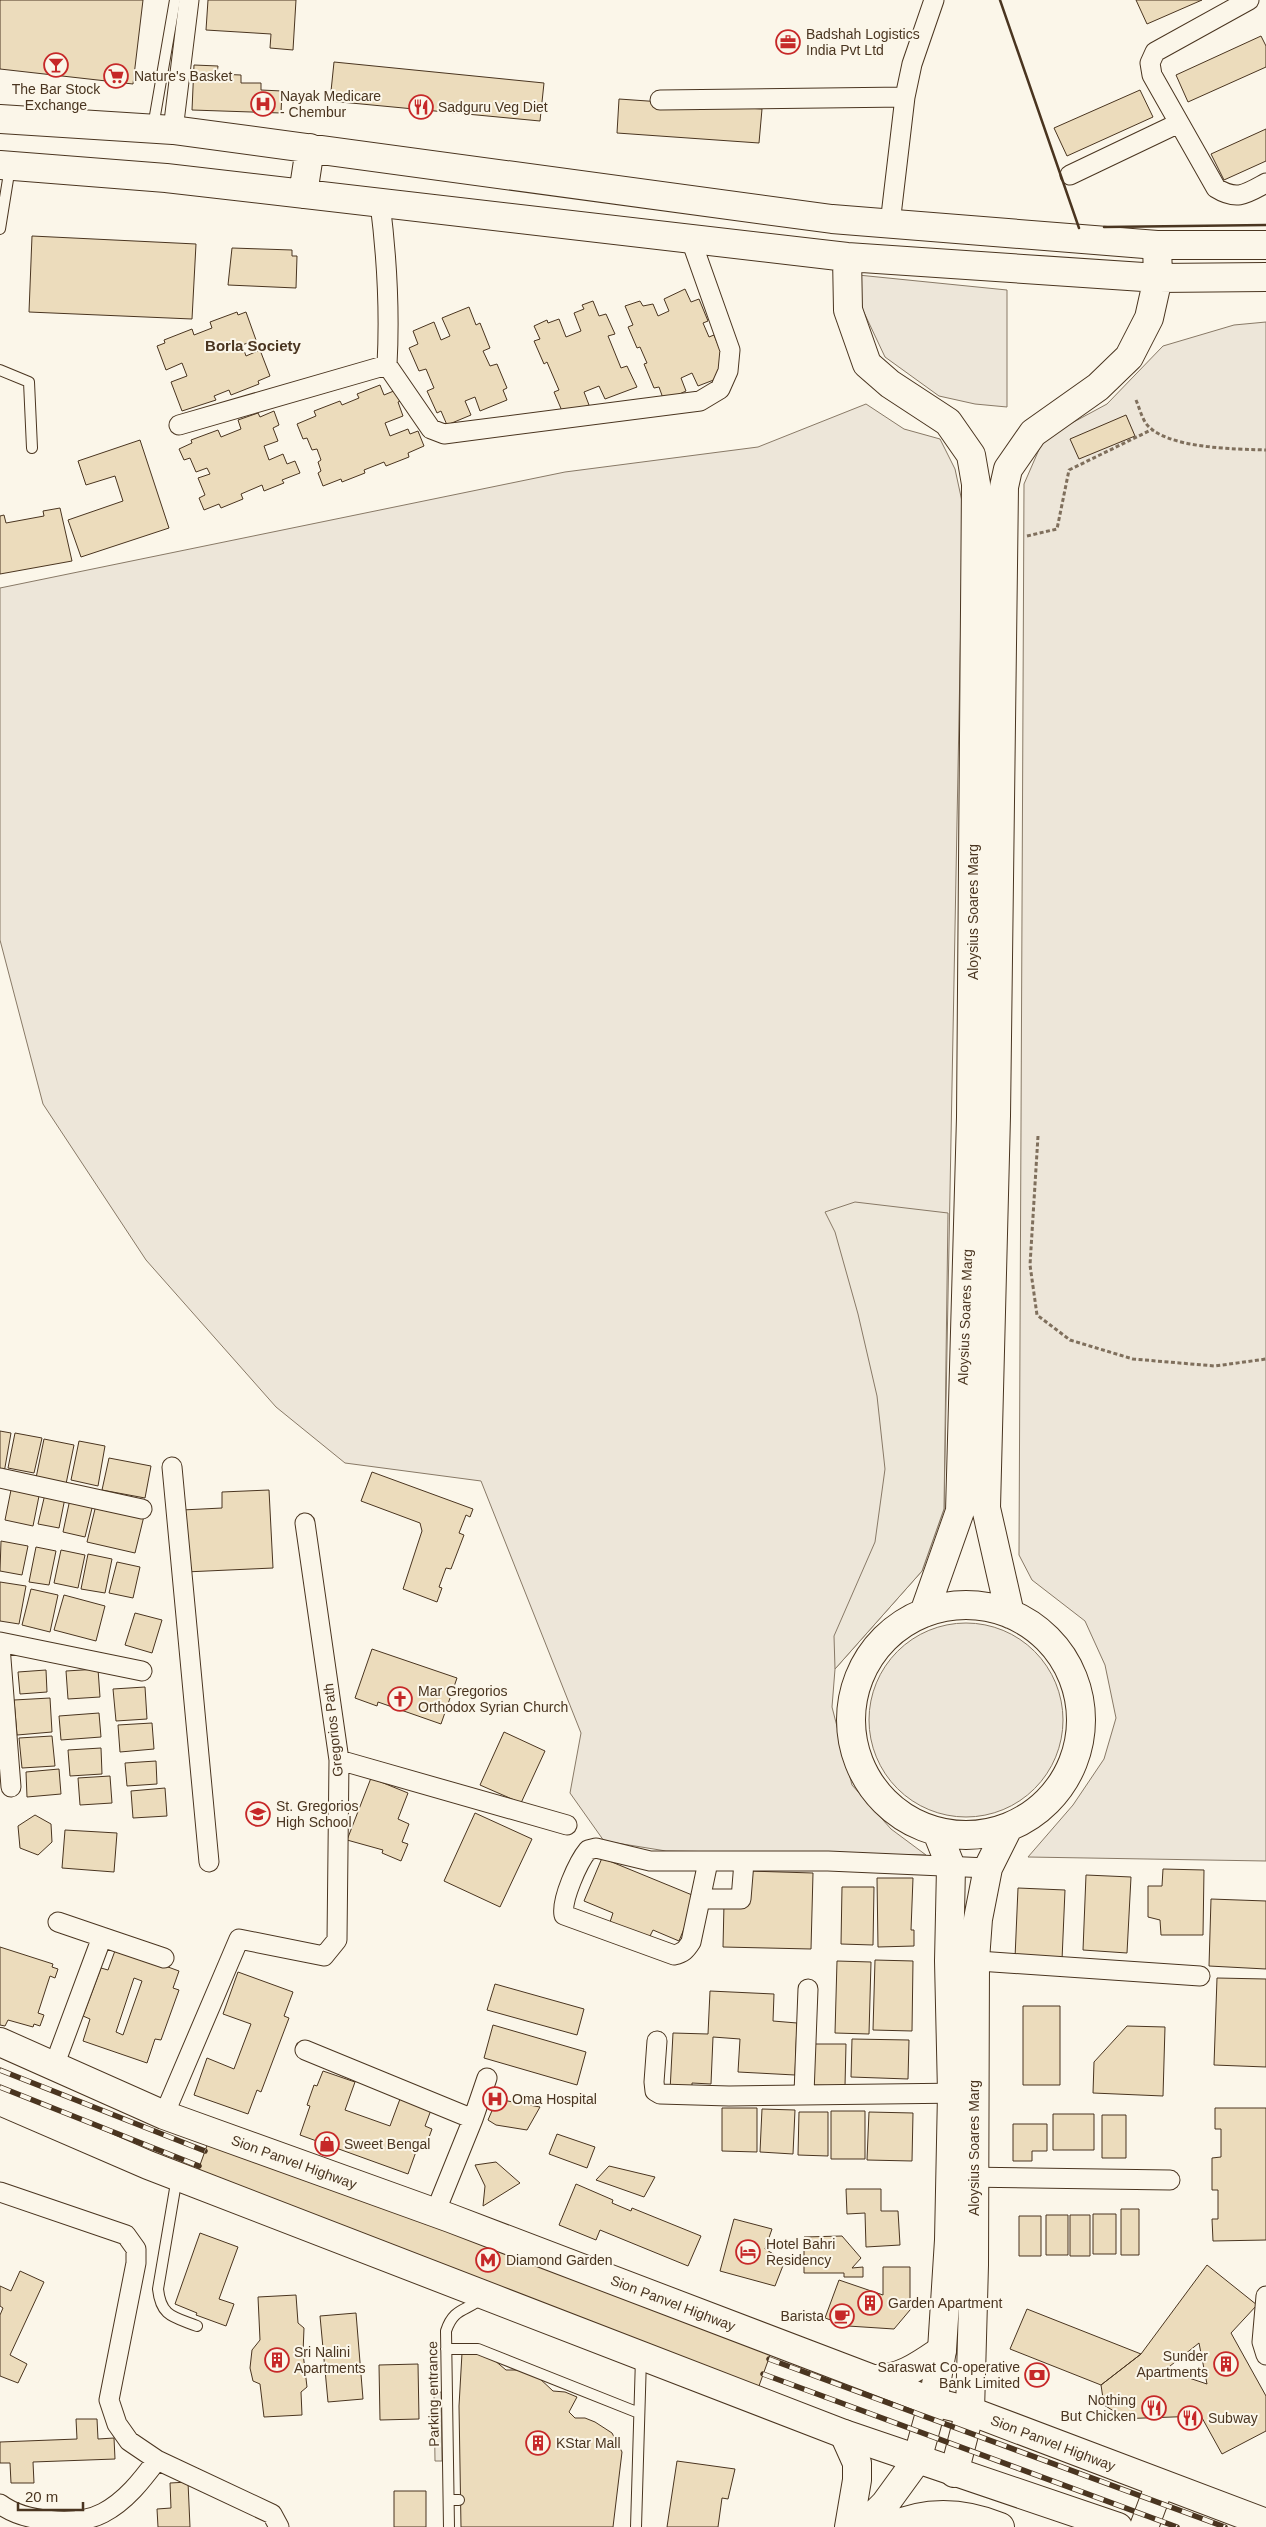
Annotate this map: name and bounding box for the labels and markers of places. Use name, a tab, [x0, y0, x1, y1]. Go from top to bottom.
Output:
place label: Badshah Logistics India Pvt Ltd	[806, 26, 920, 58]
office icon: Badshah Logistics India Pvt Ltd	[775, 29, 801, 55]
bar icon: The Bar Stock Exchange	[43, 52, 69, 78]
supermarket icon: Nature's Basket	[103, 63, 129, 89]
place label: Nature's Basket	[134, 68, 232, 84]
place label: The Bar Stock Exchange	[12, 81, 101, 113]
place label: Nayak Medicare - Chembur	[280, 88, 381, 120]
hospital icon: Nayak Medicare - Chembur	[250, 91, 276, 117]
restaurant icon: Sadguru Veg Diet	[408, 94, 434, 120]
place label: Sadguru Veg Diet	[438, 99, 548, 115]
place label: Mar Gregorios Orthodox Syrian Church	[418, 1683, 568, 1715]
church icon: Mar Gregorios Orthodox Syrian Church	[387, 1686, 413, 1712]
place label: St. Gregorios High School	[276, 1798, 358, 1830]
school or university icon: St. Gregorios High School	[245, 1801, 271, 1827]
hospital icon: Oma Hospital	[482, 2086, 508, 2112]
place label: Oma Hospital	[512, 2091, 597, 2107]
shop icon: Sweet Bengal	[314, 2131, 340, 2157]
place label: Sweet Bengal	[344, 2136, 430, 2152]
place label: Hotel Bahri Residency	[766, 2236, 835, 2268]
hotel icon: Hotel Bahri Residency	[735, 2239, 761, 2265]
metro station icon: Diamond Garden	[475, 2247, 501, 2273]
place label: Diamond Garden	[506, 2252, 613, 2268]
building icon: Garden Apartment	[857, 2290, 883, 2316]
place label: Garden Apartment	[888, 2295, 1003, 2311]
cafe icon: Barista	[829, 2303, 855, 2329]
place label: Barista	[780, 2308, 824, 2324]
place label: Sri Nalini Apartments	[294, 2344, 366, 2376]
building icon: Sri Nalini Apartments	[264, 2347, 290, 2373]
place label: Sunder Apartments	[1136, 2348, 1208, 2380]
building icon: Sunder Apartments	[1213, 2351, 1239, 2377]
place label: Saraswat Co-operative Bank Limited	[878, 2359, 1020, 2391]
bank icon: Saraswat Co-operative Bank Limited	[1024, 2362, 1050, 2388]
place label: Nothing But Chicken	[1061, 2392, 1136, 2424]
restaurant icon: Nothing But Chicken	[1141, 2395, 1167, 2421]
restaurant icon: Subway	[1177, 2405, 1203, 2431]
place label: Subway	[1208, 2410, 1258, 2426]
building icon: KStar Mall	[525, 2430, 551, 2456]
place label: KStar Mall	[556, 2435, 621, 2451]

